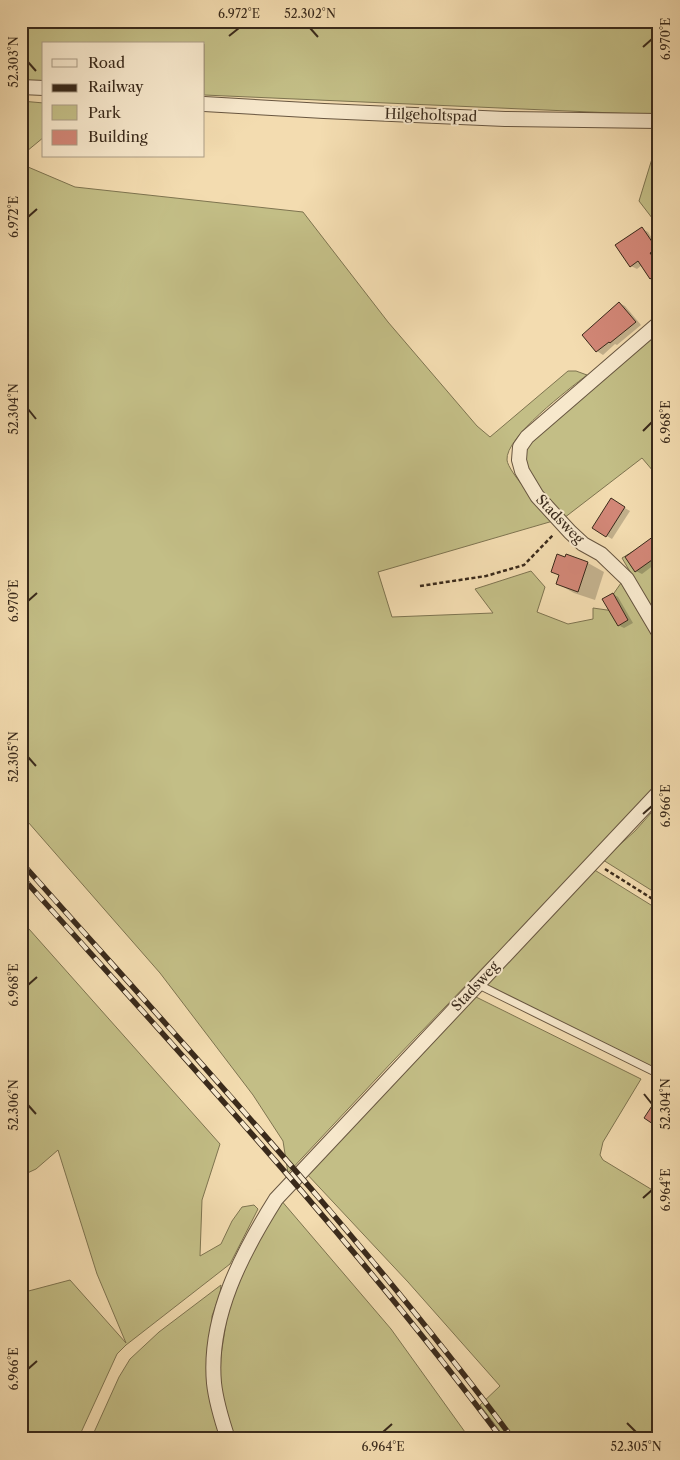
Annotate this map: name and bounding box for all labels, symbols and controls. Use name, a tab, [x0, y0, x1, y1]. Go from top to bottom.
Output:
text: 6.972°E	[218, 6, 260, 21]
text: 52.302°N	[284, 6, 336, 21]
text: 6.970°E	[658, 18, 673, 60]
text: 52.303°N	[6, 36, 21, 88]
legend	[42, 42, 205, 158]
text: Road	[88, 53, 125, 72]
text: Railway	[88, 77, 144, 96]
text: Park	[88, 103, 122, 122]
street label: Hilgeholtspad	[384, 104, 478, 126]
text: Building	[88, 127, 148, 146]
text: 6.972°E	[6, 196, 21, 238]
text: 52.304°N	[6, 383, 21, 435]
text: 6.968°E	[658, 400, 673, 444]
street label: Stadsweg	[532, 491, 588, 548]
text: 6.970°E	[6, 580, 21, 622]
text: 52.305°N	[6, 731, 21, 783]
text: 6.966°E	[658, 785, 673, 827]
street label: Stadsweg	[447, 957, 503, 1015]
text: 6.968°E	[6, 963, 21, 1007]
text: 52.304°N	[658, 1078, 673, 1130]
text: 52.306°N	[6, 1079, 21, 1131]
text: 6.964°E	[658, 1168, 673, 1212]
text: 6.966°E	[6, 1348, 21, 1390]
text: 6.964°E	[361, 1439, 405, 1454]
text: 52.305°N	[610, 1439, 662, 1454]

